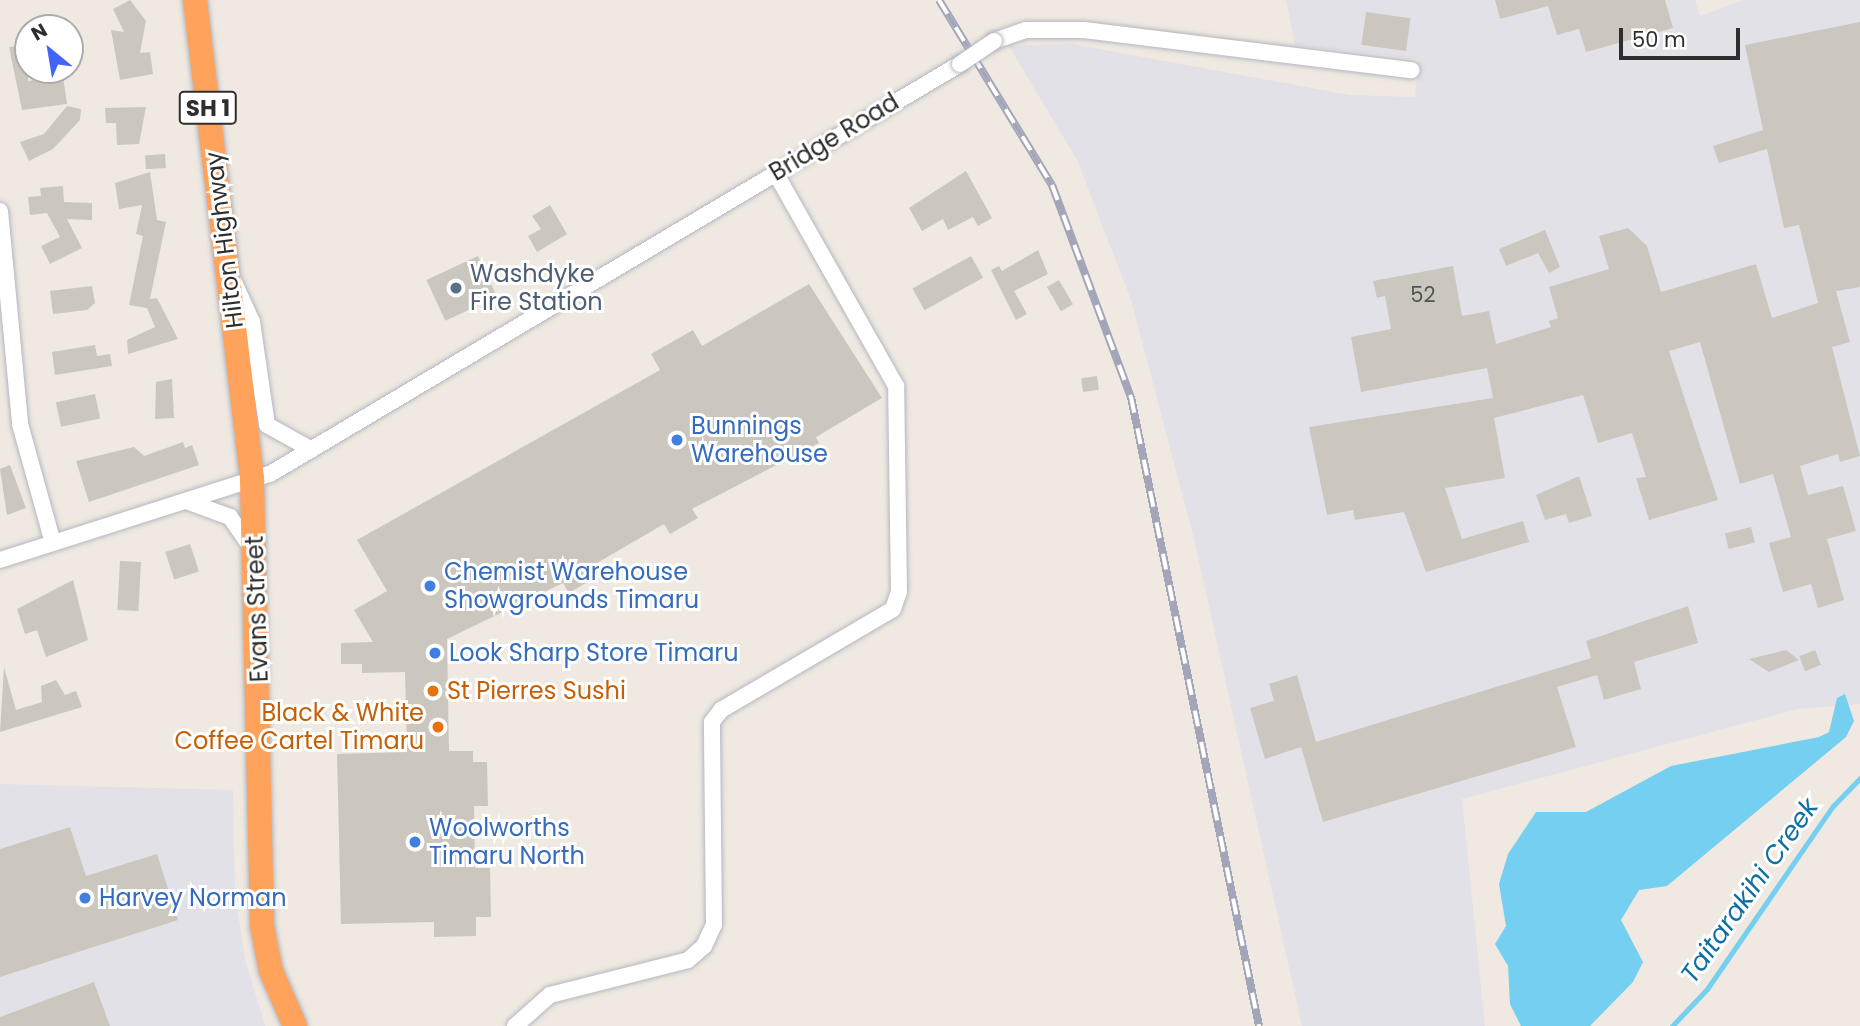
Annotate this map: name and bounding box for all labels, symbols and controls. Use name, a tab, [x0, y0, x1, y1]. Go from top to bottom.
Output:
north arrow	[14, 14, 84, 84]
scale bar	[1622, 14, 1743, 58]
text: N	[26, 17, 52, 47]
text: 50 m	[1632, 25, 1686, 54]
street label: Bridge Road	[764, 87, 904, 187]
road number: SH 1	[178, 88, 238, 128]
street label: Hilton Highway	[199, 150, 249, 330]
place label: Washdyke Fire Station	[470, 260, 603, 316]
marker: Washdyke Fire Station	[448, 280, 464, 296]
house number: 52	[1410, 282, 1436, 308]
place label: Bunnings Warehouse	[691, 412, 828, 468]
marker: Bunnings Warehouse	[669, 432, 685, 448]
street label: Evans Street	[240, 535, 274, 683]
place label: Chemist Warehouse Showgrounds Timaru	[444, 558, 699, 614]
marker: Chemist Warehouse Showgrounds Timaru	[422, 578, 438, 594]
place label: Look Sharp Store Timaru	[449, 639, 739, 667]
marker: Look Sharp Store Timaru	[427, 645, 443, 661]
place label: St Pierres Sushi	[447, 677, 626, 705]
marker: St Pierres Sushi	[425, 683, 441, 699]
place label: Black & White Coffee Cartel Timaru	[174, 699, 424, 755]
marker: Black & White Coffee Cartel Timaru	[430, 719, 446, 735]
water label: Taitarakihi Creek	[1675, 793, 1825, 989]
place label: Woolworths Timaru North	[429, 814, 585, 870]
marker: Woolworths Timaru North	[407, 834, 423, 850]
place label: Harvey Norman	[99, 884, 287, 912]
marker: Harvey Norman	[77, 890, 93, 906]

